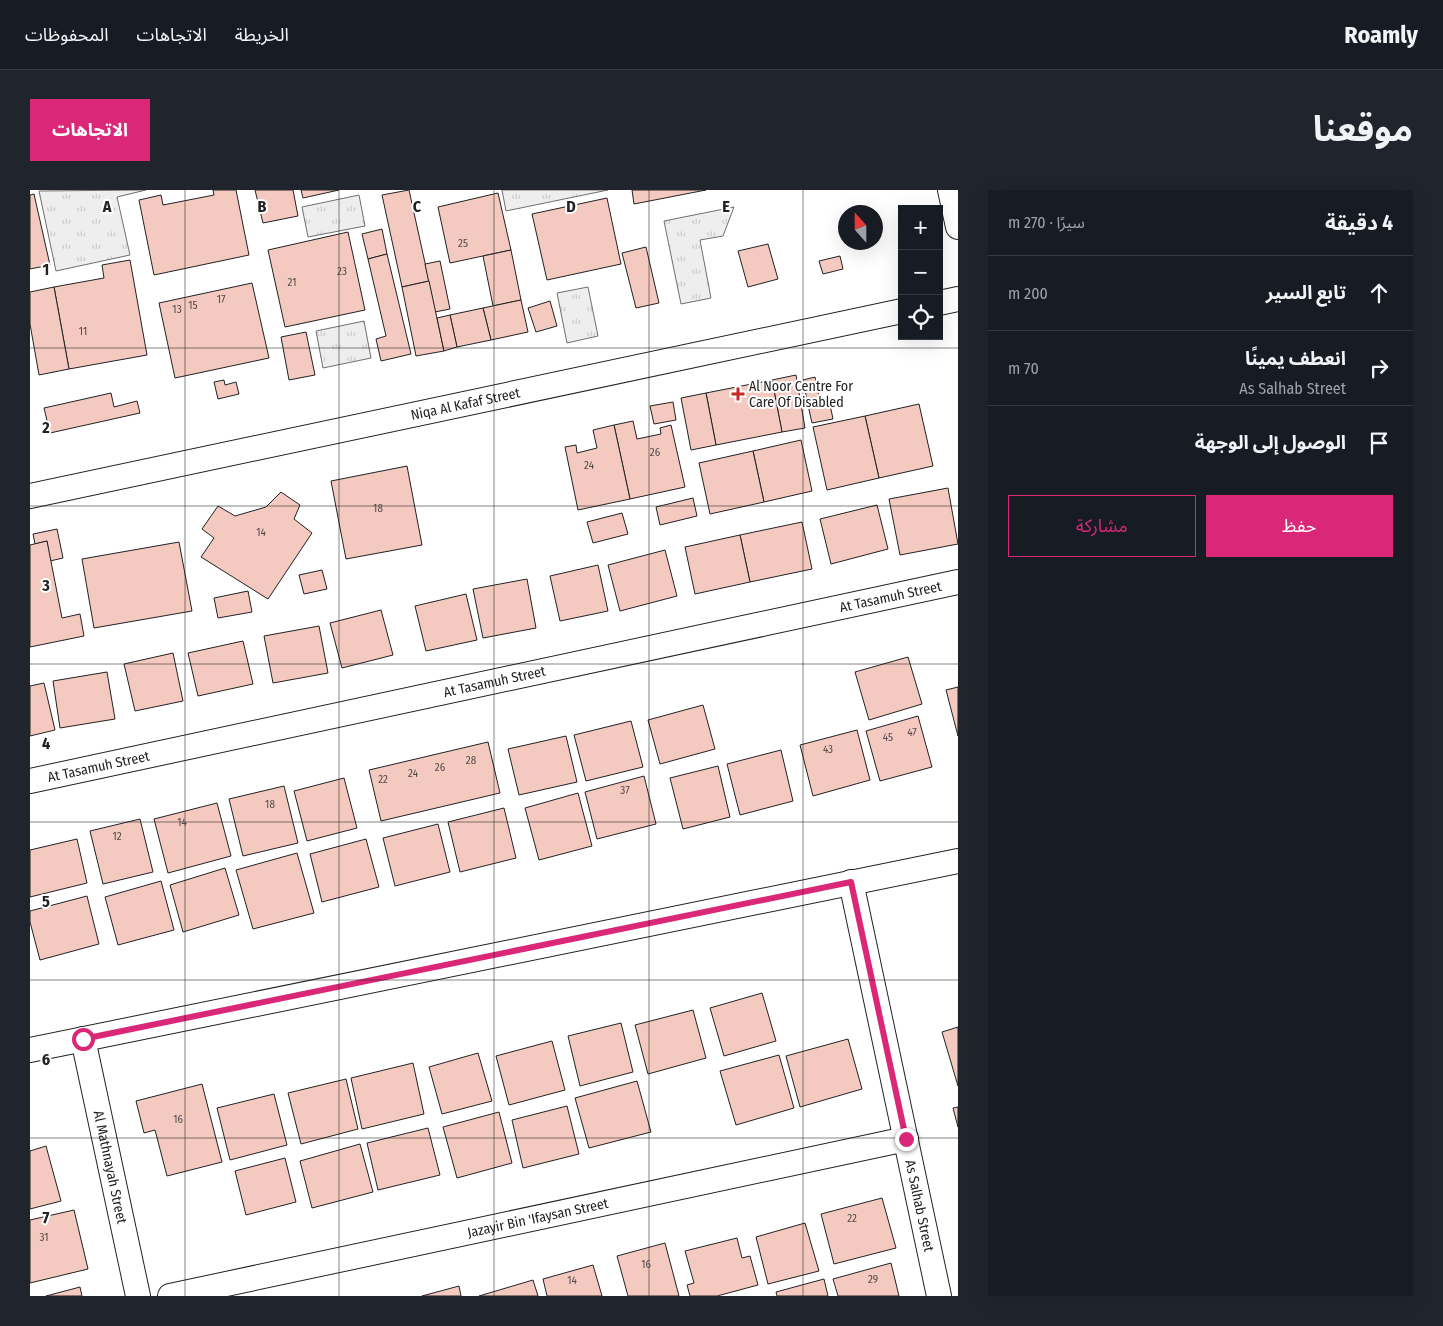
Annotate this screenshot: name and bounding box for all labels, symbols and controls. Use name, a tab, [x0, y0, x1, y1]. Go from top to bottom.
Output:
text: Roamly	[1344, 21, 1418, 49]
text: المحفوظات	[25, 24, 109, 46]
text: الاتجاهات	[137, 24, 207, 46]
text: الخريطة	[235, 24, 289, 46]
button: الاتجاهات	[30, 99, 150, 161]
text: موقعنا	[1313, 108, 1413, 150]
text: A	[102, 197, 112, 216]
text: B	[258, 197, 267, 216]
text: C	[413, 197, 422, 216]
text: D	[566, 197, 576, 216]
text: E	[722, 197, 730, 216]
north arrow	[838, 205, 883, 250]
map controls	[898, 205, 943, 340]
button: +	[898, 205, 943, 250]
text: 4 دقيقة	[1325, 210, 1393, 236]
text: سيرًا · 270 m	[1008, 213, 1085, 232]
house number: 25	[458, 237, 468, 250]
button: −	[898, 250, 943, 295]
text: 1	[43, 260, 49, 279]
house number: 23	[337, 265, 347, 278]
house number: 21	[288, 276, 296, 289]
icon: ahead	[1365, 279, 1393, 307]
text: تابع السير	[1266, 281, 1346, 304]
text: 200 m	[1008, 284, 1048, 303]
house number: 17	[217, 293, 226, 306]
button: locate	[898, 295, 943, 340]
house number: 15	[188, 299, 198, 312]
house number: 13	[172, 303, 182, 316]
house number: 11	[79, 325, 87, 338]
text: انعطف يمينًا	[1245, 347, 1346, 370]
icon: right	[1365, 354, 1393, 382]
text: 70 m	[1008, 359, 1039, 378]
place label: Al Noor Centre For Care Of Disabled	[749, 378, 853, 411]
text: As Salhab Street	[1239, 379, 1346, 398]
street label: Niqa Al Kafaf Street	[409, 384, 522, 424]
marker: Al Noor Centre For Care Of Disabled	[731, 387, 745, 401]
text: 2	[41, 418, 50, 437]
icon: arrive	[1365, 429, 1393, 457]
text: الوصول إلى الوجهة	[1195, 431, 1346, 454]
house number: 26	[650, 446, 661, 459]
house number: 24	[584, 459, 595, 472]
button: مشاركة	[1008, 495, 1196, 557]
button: حفظ	[1206, 495, 1393, 557]
house number: 18	[373, 502, 383, 515]
house number: 14	[256, 526, 266, 539]
text: 3	[41, 576, 50, 595]
street label: At Tasamuh Street	[838, 578, 943, 616]
street label: At Tasamuh Street	[442, 663, 548, 701]
house number: 47	[907, 726, 917, 739]
house number: 45	[883, 731, 893, 744]
text: 4	[42, 734, 50, 753]
house number: 43	[823, 743, 833, 756]
street label: At Tasamuh Street	[46, 748, 152, 786]
house number: 28	[466, 754, 477, 767]
house number: 26	[435, 761, 446, 774]
house number: 24	[408, 767, 419, 780]
house number: 22	[378, 773, 388, 786]
house number: 37	[620, 784, 630, 797]
house number: 18	[265, 798, 275, 811]
house number: 14	[177, 816, 187, 829]
house number: 12	[112, 830, 122, 843]
text: 5	[42, 892, 50, 911]
route start	[72, 1028, 95, 1051]
text: 6	[42, 1050, 50, 1069]
street label: Al Mathnayah Street	[90, 1109, 130, 1226]
house number: 16	[173, 1113, 183, 1126]
route end	[895, 1128, 918, 1151]
street label: As Salhab Street	[901, 1158, 937, 1254]
street label: Jazayir Bin 'Ifaysan Street	[466, 1195, 610, 1241]
text: 7	[43, 1208, 50, 1227]
house number: 22	[847, 1212, 857, 1225]
house number: 31	[40, 1231, 49, 1244]
house number: 16	[641, 1258, 651, 1271]
house number: 29	[868, 1273, 878, 1286]
house number: 14	[567, 1274, 577, 1287]

